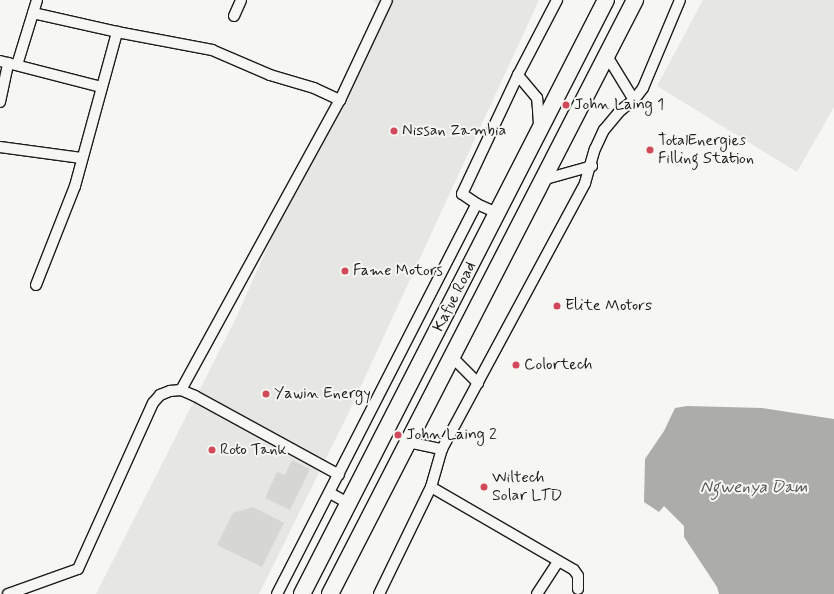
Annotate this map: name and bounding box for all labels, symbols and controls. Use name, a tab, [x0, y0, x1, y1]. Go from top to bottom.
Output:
place label: John Laing 1	[574, 95, 664, 115]
marker: John Laing 1	[561, 100, 571, 110]
place label: Nissan Zambia	[402, 121, 507, 141]
marker: Nissan Zambia	[389, 126, 399, 136]
place label: TotalEnergies Filling Station	[658, 131, 750, 169]
marker: TotalEnergies Filling Station	[645, 145, 655, 155]
street label: Kafue Road	[429, 259, 481, 335]
place label: Fame Motors	[353, 261, 442, 281]
marker: Fame Motors	[340, 266, 350, 276]
place label: Elite Motors	[565, 296, 651, 316]
marker: Elite Motors	[552, 301, 562, 311]
place label: Colortech	[524, 355, 592, 375]
marker: Colortech	[511, 360, 521, 370]
place label: Yawin Energy	[274, 384, 370, 404]
marker: Yawin Energy	[261, 389, 271, 399]
place label: John Laing 2	[406, 425, 497, 445]
marker: John Laing 2	[393, 430, 403, 440]
place label: Roto Tank	[220, 440, 283, 460]
marker: Roto Tank	[207, 445, 217, 455]
place label: Wiltech Solar LTD	[492, 468, 562, 506]
water label: Ngwenya Dam	[700, 478, 808, 498]
marker: Wiltech Solar LTD	[479, 482, 489, 492]

